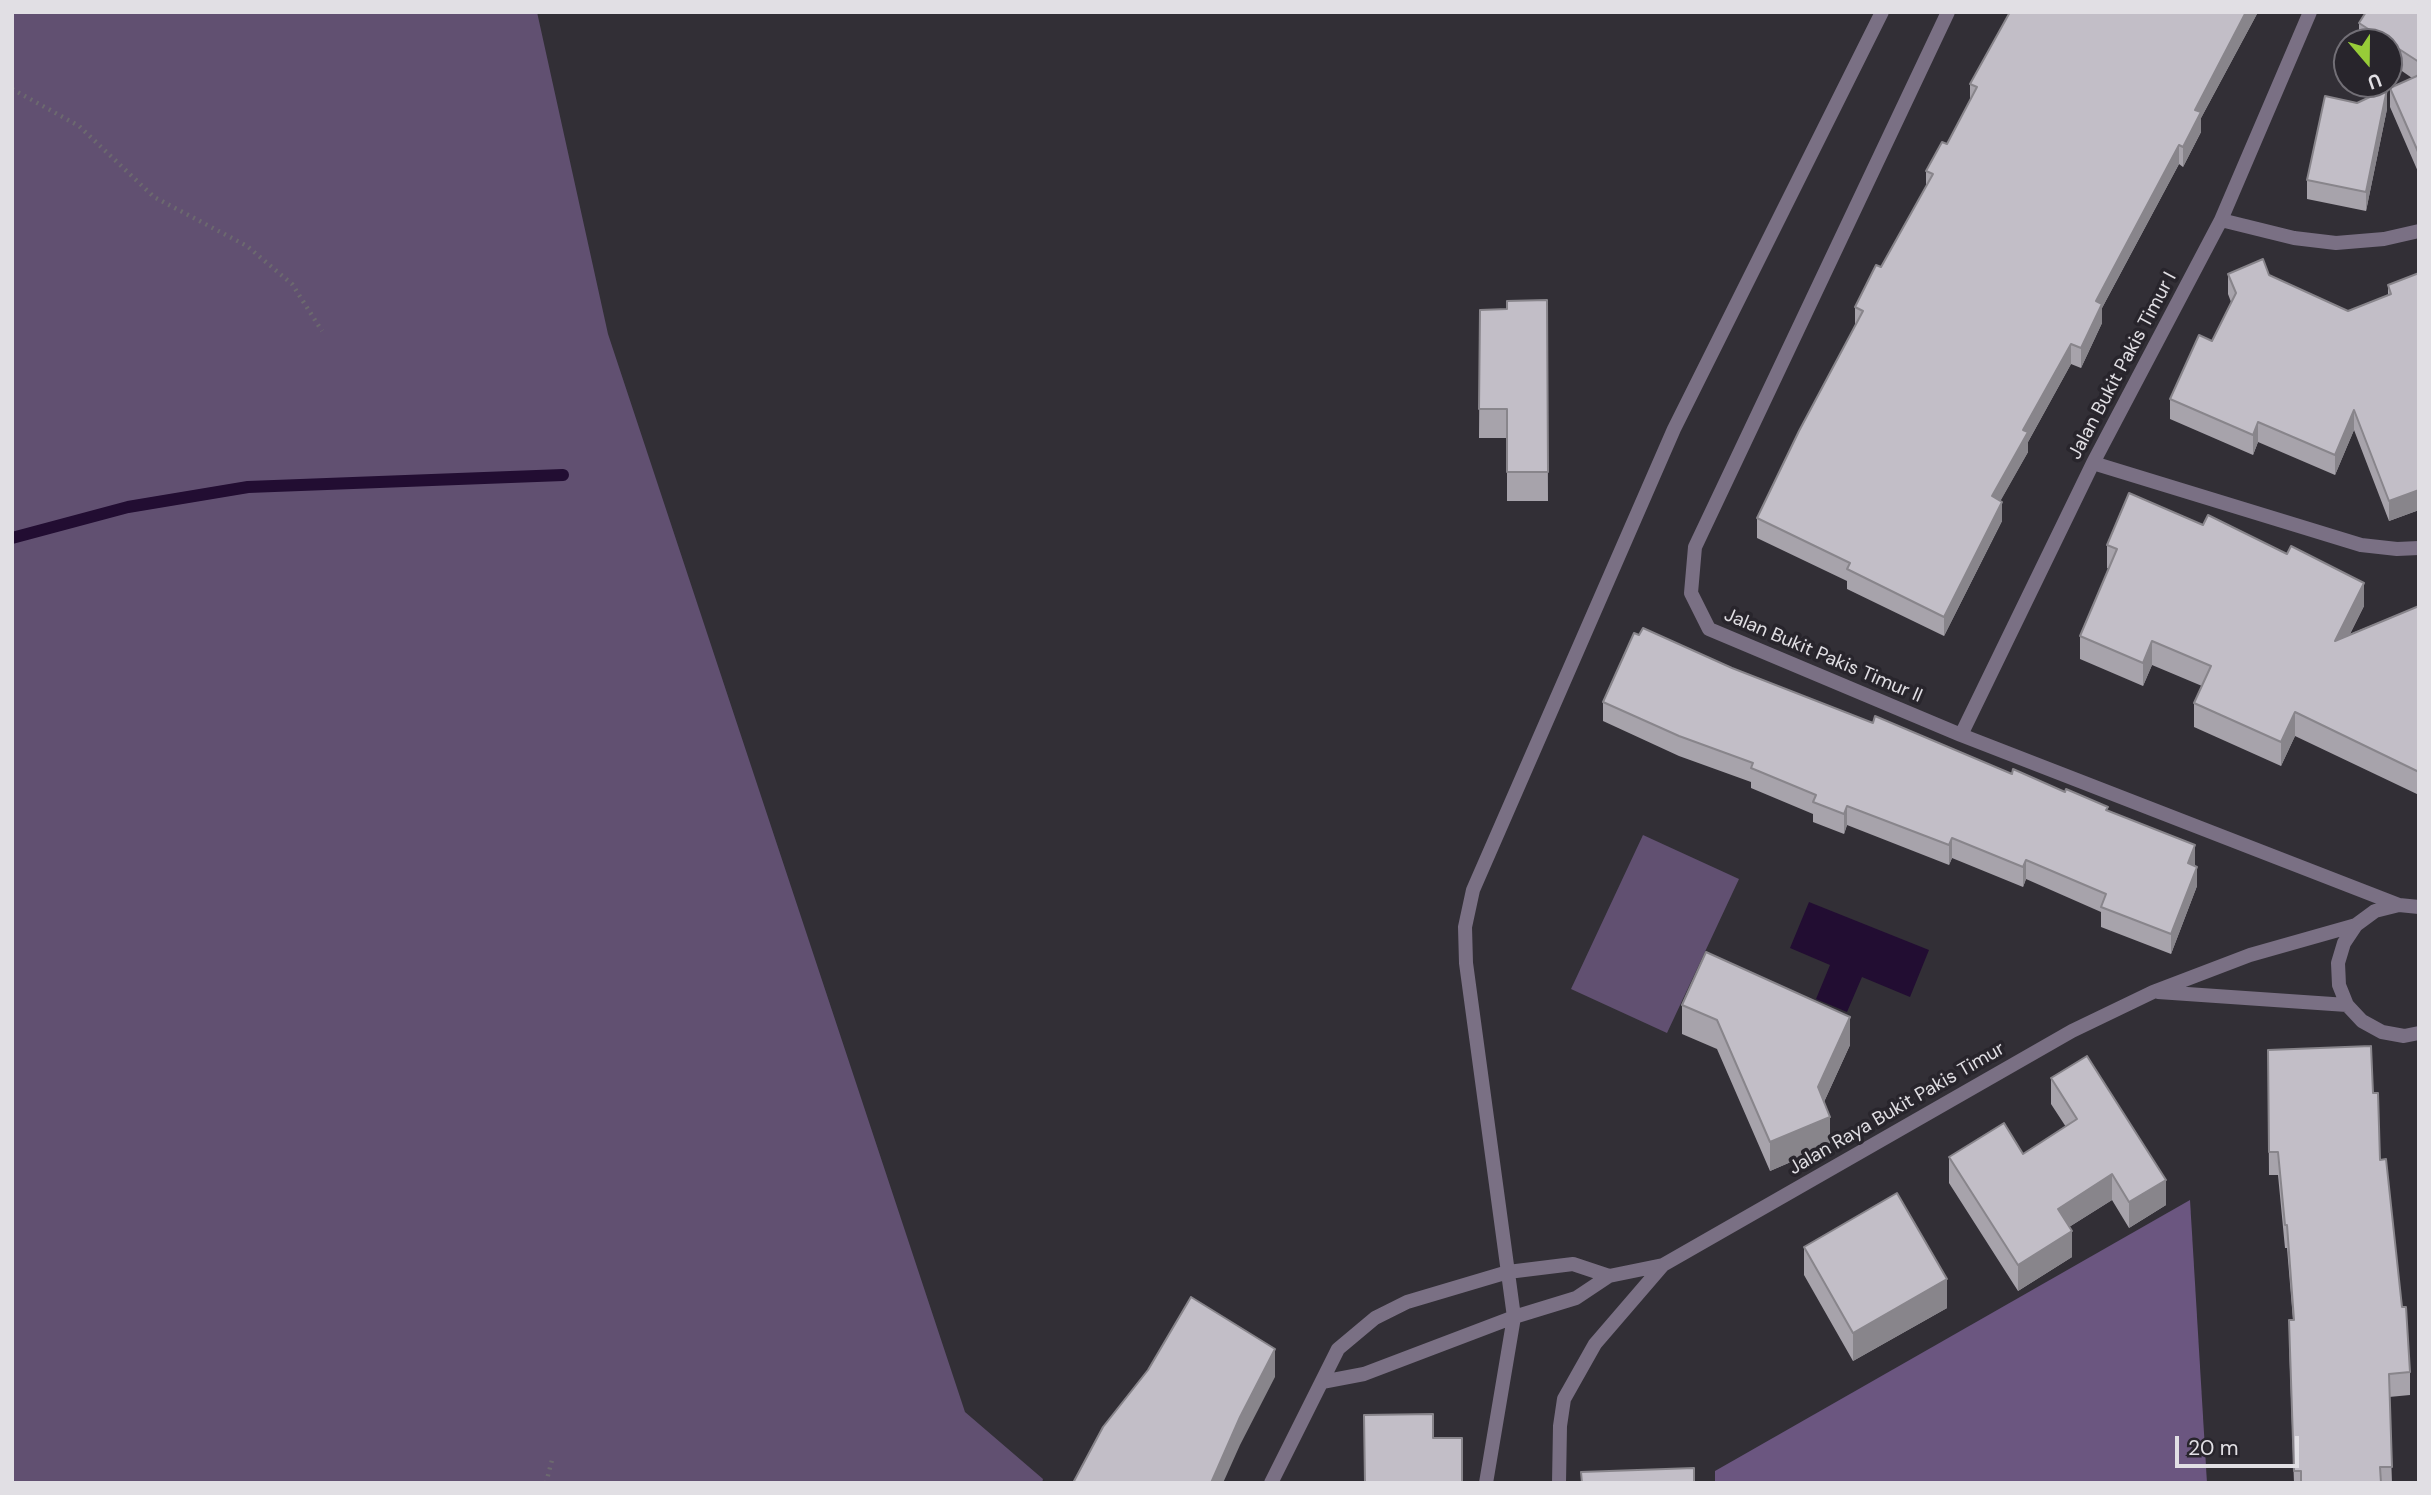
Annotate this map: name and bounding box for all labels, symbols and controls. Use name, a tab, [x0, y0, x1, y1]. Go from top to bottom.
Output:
north arrow	[2333, 28, 2403, 98]
text: U	[2364, 67, 2385, 95]
street label: Jalan Bukit Pakis Timur I	[2064, 269, 2182, 463]
street label: Jalan Bukit Pakis Timur II	[1720, 604, 1926, 708]
street label: Jalan Raya Bukit Pakis Timur	[1785, 1038, 2009, 1180]
scale bar	[2179, 1422, 2303, 1466]
text: 20 m	[2188, 1434, 2239, 1462]

